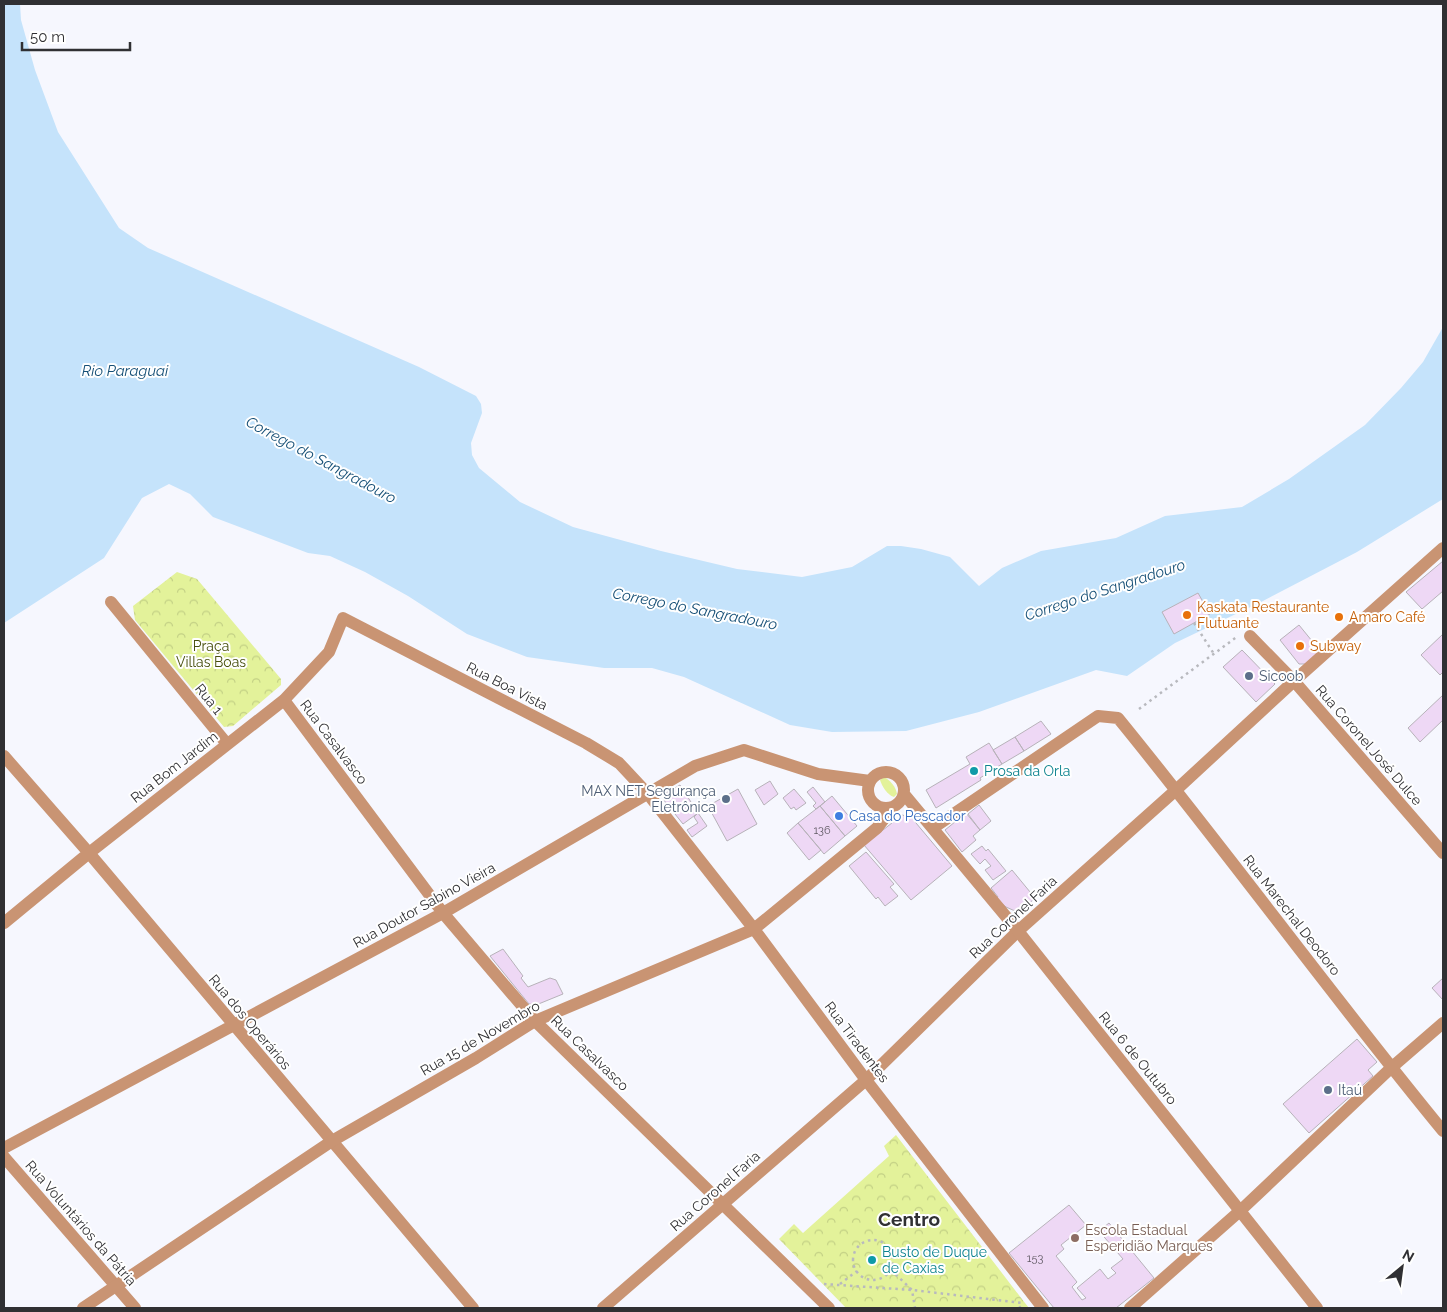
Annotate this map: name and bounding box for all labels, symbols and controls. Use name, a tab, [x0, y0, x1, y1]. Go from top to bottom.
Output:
scale bar	[22, 20, 130, 52]
text: 50 m	[30, 28, 65, 46]
water label: Rio Paraguai	[82, 362, 169, 380]
water label: Corrego do Sangradouro	[243, 413, 399, 507]
water label: Corrego do Sangradouro	[1023, 556, 1187, 624]
water label: Corrego do Sangradouro	[611, 584, 779, 634]
place label: Kaskata Restaurante Flutuante	[1197, 599, 1329, 631]
marker: Kaskata Restaurante Flutuante	[1181, 609, 1193, 621]
place label: Amaro Café	[1349, 609, 1425, 625]
marker: Amaro Café	[1333, 611, 1345, 623]
park label: Praça Villas Boas	[176, 638, 246, 670]
place label: Subway	[1310, 638, 1362, 654]
marker: Subway	[1294, 640, 1306, 652]
street label: Rua Boa Vista	[464, 659, 550, 713]
place label: Sicoob	[1259, 668, 1304, 684]
marker: Sicoob	[1243, 670, 1255, 682]
street label: Rua 1	[192, 681, 226, 717]
street label: Rua Coronel José Dulce	[1312, 682, 1426, 808]
street label: Rua Casalvasco	[297, 697, 371, 787]
street label: Rua Bom Jardim	[127, 728, 221, 806]
place label: Prosa da Orla	[984, 763, 1070, 779]
marker: Prosa da Orla	[968, 765, 980, 777]
place label: MAX NET Segurança Eletrônica	[581, 783, 716, 815]
marker: MAX NET Segurança Eletrônica	[720, 793, 732, 805]
place label: Casa do Pescador	[849, 808, 966, 824]
marker: Casa do Pescador	[833, 810, 845, 822]
house number: 136	[813, 824, 831, 837]
street label: Rua Marechal Deodoro	[1240, 852, 1344, 978]
street label: Rua Doutor Sabino Vieira	[350, 859, 498, 951]
street label: Rua Coronel Faria	[966, 872, 1060, 962]
street label: Rua dos Operários	[206, 971, 294, 1073]
street label: Rua 15 de Novembro	[418, 997, 542, 1079]
street label: Rua Tiradentes	[821, 999, 893, 1086]
street label: Rua 6 de Outubro	[1096, 1008, 1180, 1108]
street label: Rua Casalvasco	[548, 1012, 632, 1094]
place label: Itaú	[1338, 1082, 1362, 1098]
marker: Itaú	[1322, 1084, 1334, 1096]
street label: Rua Coronel Faria	[667, 1148, 763, 1234]
street label: Rua Voluntários da Pátria	[22, 1157, 140, 1289]
district label: Centro	[878, 1208, 940, 1230]
place label: Escola Estadual Esperidião Marques	[1085, 1222, 1213, 1254]
marker: Escola Estadual Esperidião Marques	[1069, 1232, 1081, 1244]
north arrow	[1377, 1242, 1427, 1292]
place label: Busto de Duque de Caxias	[882, 1244, 987, 1276]
text: N	[1400, 1246, 1417, 1265]
house number: 153	[1027, 1252, 1043, 1265]
marker: Busto de Duque de Caxias	[866, 1254, 878, 1266]

